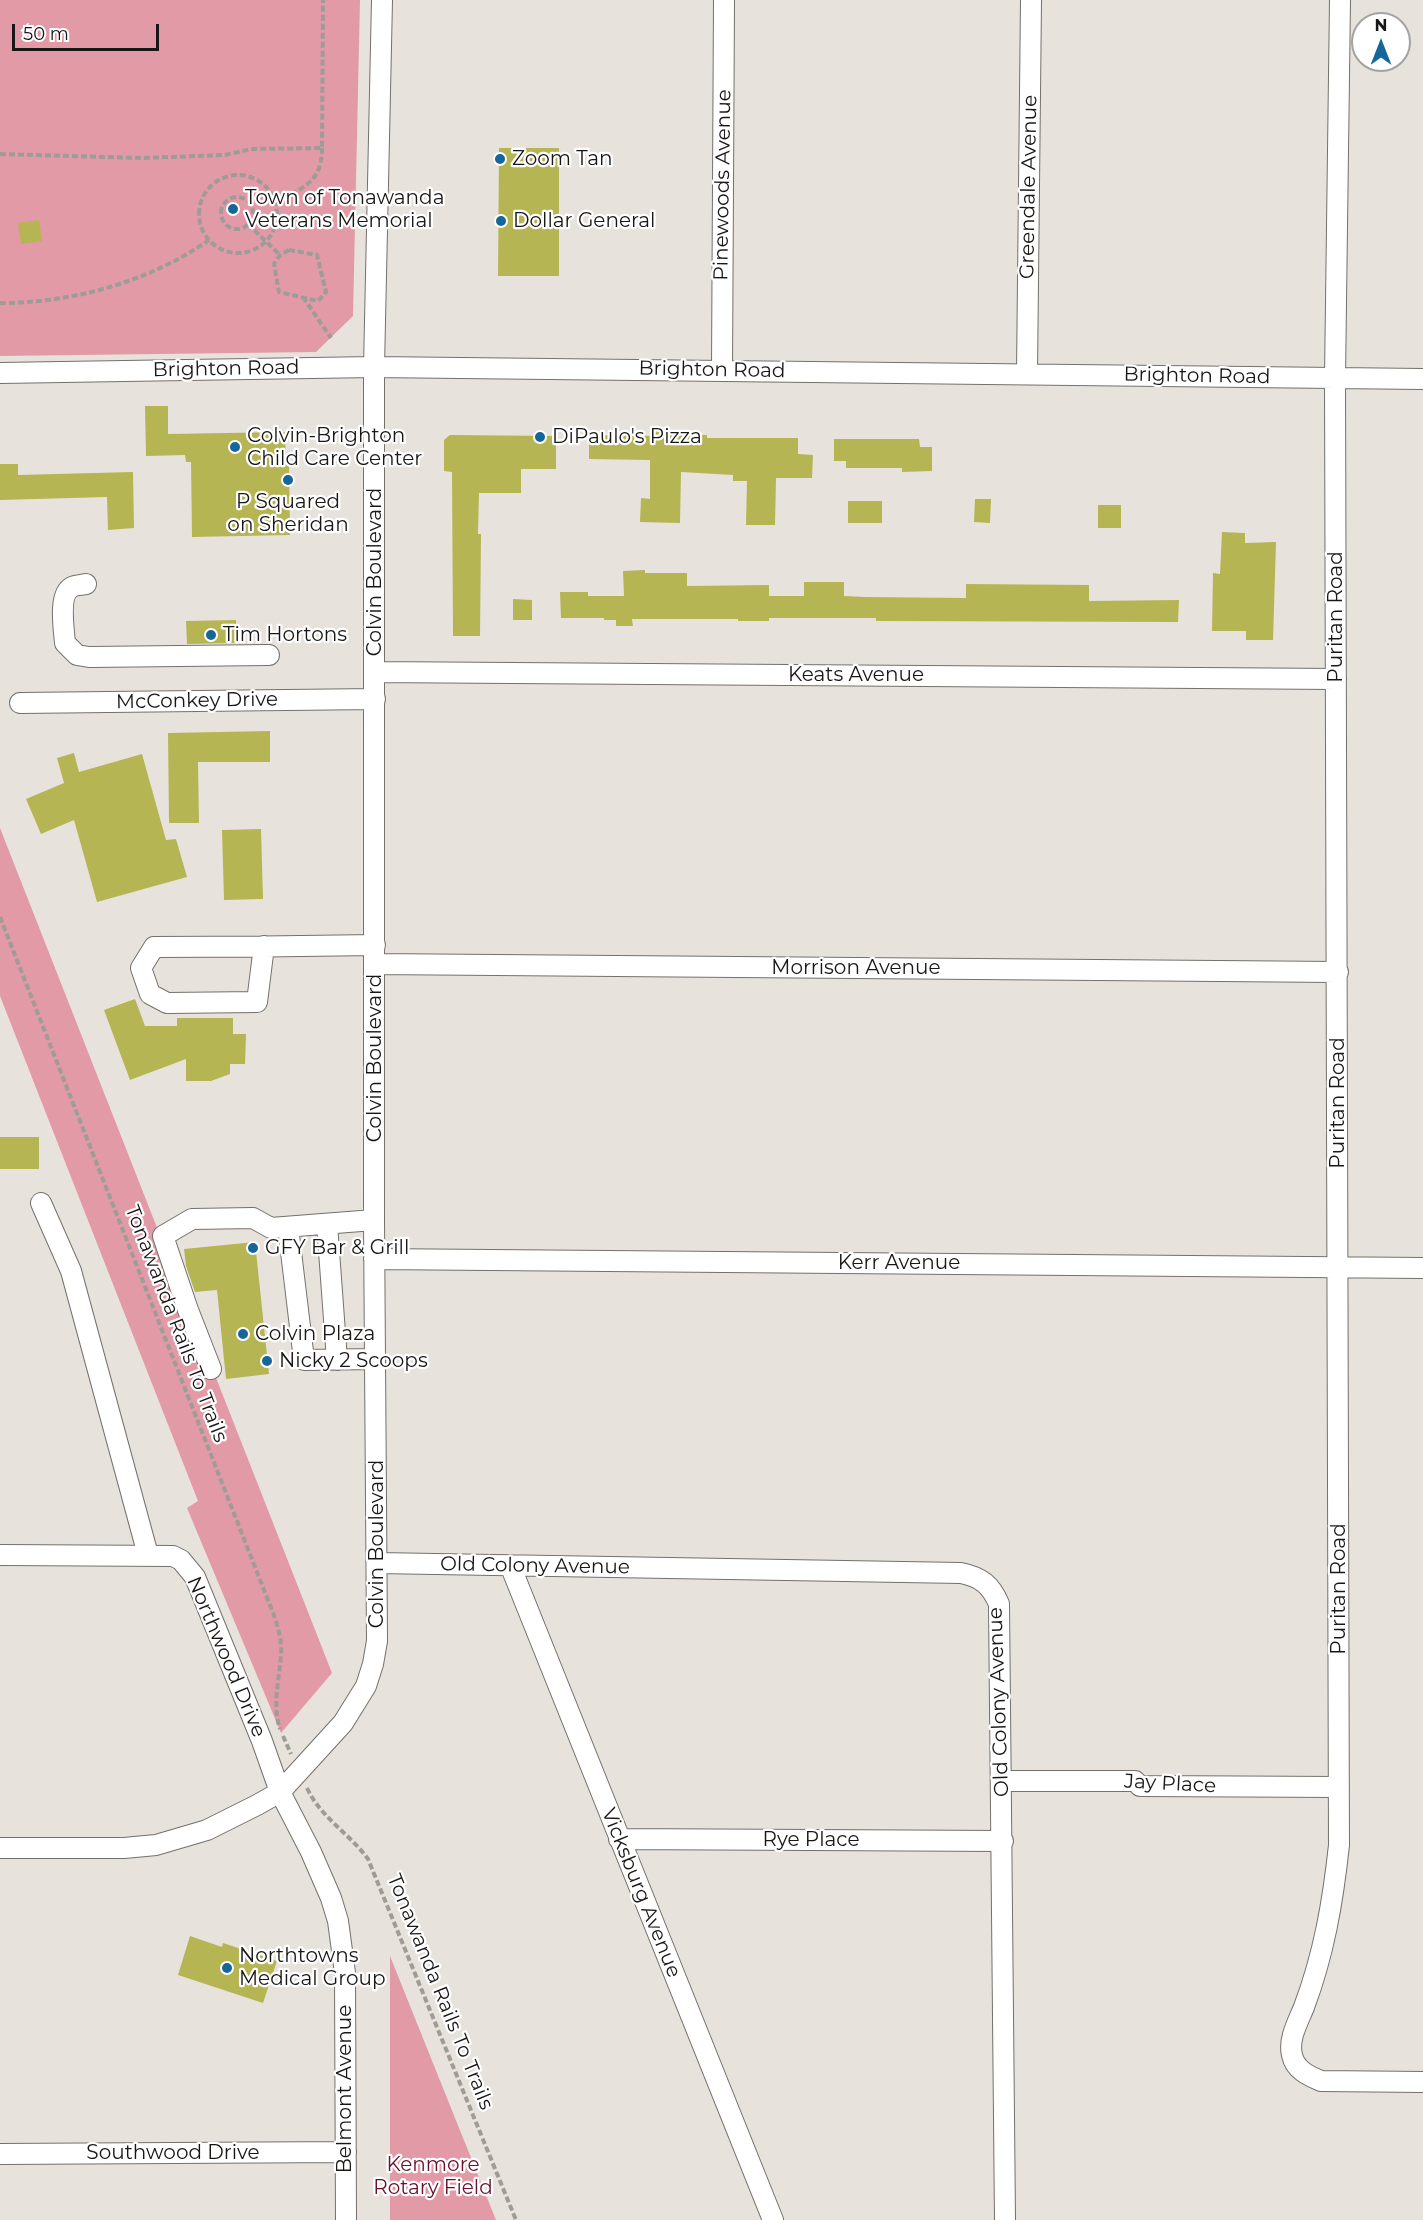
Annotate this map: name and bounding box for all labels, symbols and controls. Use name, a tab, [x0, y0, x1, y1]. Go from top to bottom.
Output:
scale bar	[15, 12, 162, 50]
north arrow	[1351, 12, 1411, 72]
text: N	[1375, 16, 1387, 35]
text: 50 m	[23, 23, 69, 45]
street label: Pinewoods Avenue	[709, 89, 737, 281]
street label: Greendale Avenue	[1015, 95, 1043, 279]
place label: Zoom Tan	[512, 147, 612, 171]
marker: Zoom Tan	[493, 152, 507, 166]
place label: Town of Tonawanda Veterans Memorial	[245, 186, 444, 233]
marker: Town of Tonawanda Veterans Memorial	[226, 202, 240, 216]
place label: Dollar General	[513, 209, 655, 233]
marker: Dollar General	[494, 214, 508, 228]
street label: Brighton Road	[152, 356, 300, 382]
street label: Brighton Road	[638, 357, 786, 383]
street label: Brighton Road	[1123, 363, 1271, 389]
place label: Colvin-Brighton Child Care Center	[247, 424, 422, 471]
place label: DiPaulo's Pizza	[552, 425, 702, 449]
marker: DiPaulo's Pizza	[533, 430, 547, 444]
marker: Colvin-Brighton Child Care Center	[228, 440, 242, 454]
marker: P Squared on Sheridan	[281, 473, 295, 487]
street label: Colvin Boulevard	[363, 488, 387, 656]
place label: P Squared on Sheridan	[227, 490, 349, 537]
street label: Puritan Road	[1324, 551, 1348, 683]
place label: Tim Hortons	[223, 623, 347, 647]
marker: Tim Hortons	[204, 628, 218, 642]
street label: Keats Avenue	[788, 663, 924, 687]
street label: McConkey Drive	[116, 688, 278, 714]
street label: Morrison Avenue	[771, 956, 941, 980]
street label: Colvin Boulevard	[363, 974, 387, 1142]
street label: Puritan Road	[1326, 1037, 1350, 1169]
street label: Tonawanda Rails To Trails	[120, 1202, 232, 1446]
place label: GFY Bar & Grill	[265, 1236, 409, 1260]
marker: GFY Bar & Grill	[246, 1241, 260, 1255]
street label: Kerr Avenue	[838, 1251, 960, 1275]
place label: Colvin Plaza	[255, 1322, 375, 1346]
marker: Colvin Plaza	[236, 1327, 250, 1341]
place label: Nicky 2 Scoops	[279, 1349, 428, 1373]
marker: Nicky 2 Scoops	[260, 1354, 274, 1368]
street label: Colvin Boulevard	[365, 1460, 389, 1628]
street label: Puritan Road	[1327, 1523, 1351, 1655]
street label: Old Colony Avenue	[440, 1552, 630, 1580]
street label: Northwood Drive	[181, 1573, 271, 1741]
street label: Old Colony Avenue	[984, 1607, 1014, 1797]
street label: Jay Place	[1123, 1770, 1217, 1798]
street label: Vicksburg Avenue	[596, 1805, 686, 1981]
street label: Rye Place	[762, 1828, 860, 1852]
street label: Tonawanda Rails To Trails	[382, 1871, 498, 2113]
place label: Northtowns Medical Group	[239, 1944, 386, 1991]
marker: Northtowns Medical Group	[220, 1961, 234, 1975]
street label: Belmont Avenue	[333, 2005, 357, 2173]
street label: Southwood Drive	[86, 2141, 260, 2165]
park label: Kenmore Rotary Field	[373, 2153, 493, 2200]

